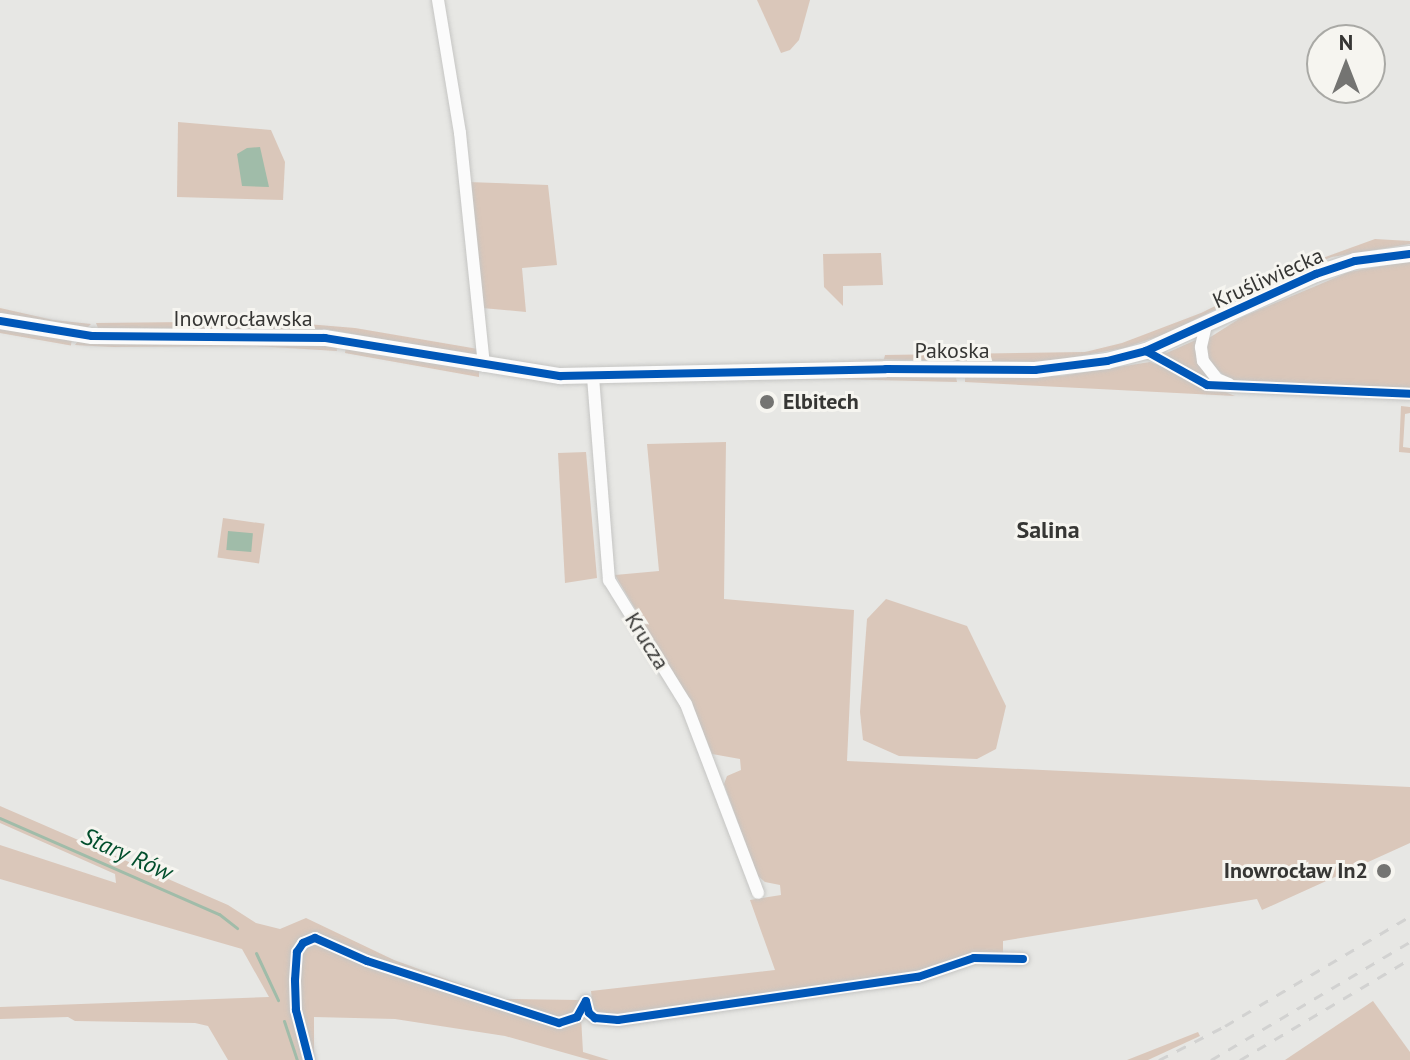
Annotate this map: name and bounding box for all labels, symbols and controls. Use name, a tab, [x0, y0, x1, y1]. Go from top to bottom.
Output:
north arrow	[1306, 24, 1386, 104]
text: N	[1339, 28, 1353, 56]
street label: Kruśliwiecka	[1209, 242, 1327, 314]
street label: Inowrocławska	[173, 306, 313, 332]
street label: Pakoska	[914, 338, 990, 364]
place label: Elbitech	[783, 389, 859, 415]
marker: Elbitech	[758, 393, 776, 411]
district label: Salina	[1016, 516, 1080, 544]
street label: Krucza	[619, 608, 675, 674]
water label: Stary Rów	[77, 821, 177, 887]
place label: Inowrocław In2	[1223, 858, 1368, 884]
marker: Inowrocław In2	[1375, 862, 1393, 880]

